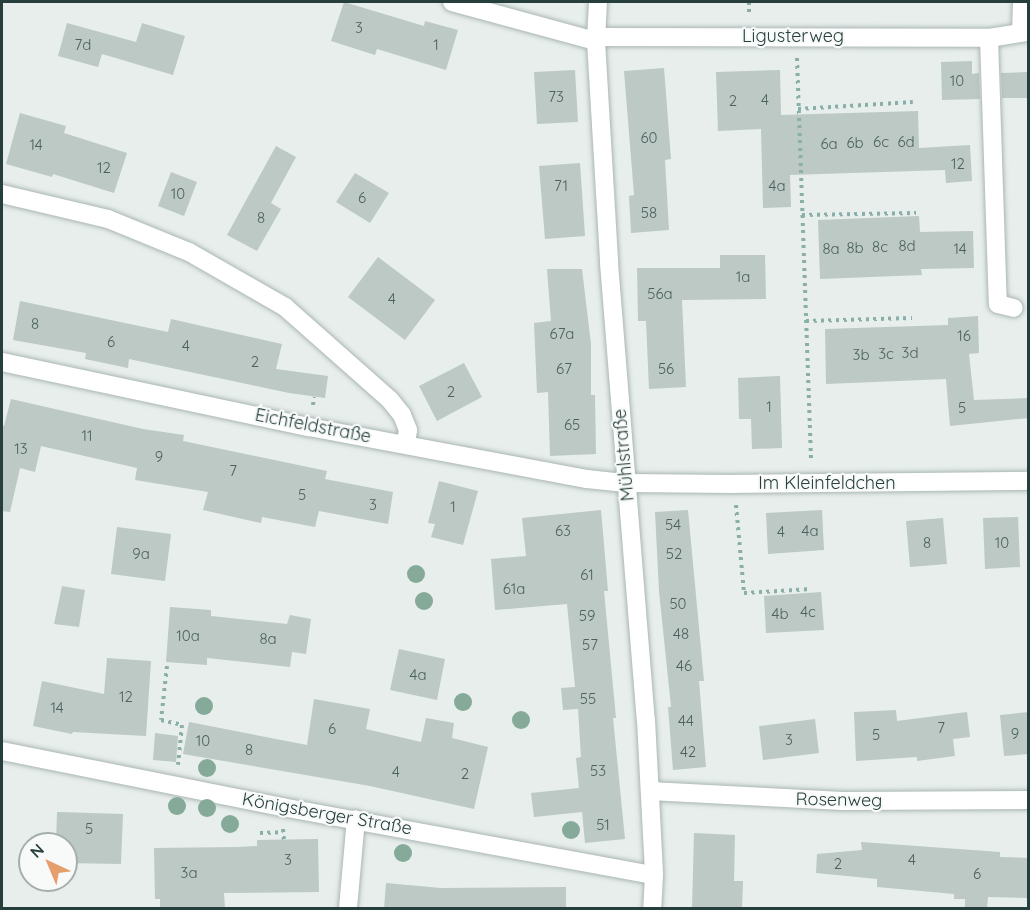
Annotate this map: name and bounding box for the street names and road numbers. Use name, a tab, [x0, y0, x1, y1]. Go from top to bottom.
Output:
street label: Ligusterweg	[742, 25, 844, 47]
street label: Eichfeldstraße	[253, 404, 373, 448]
street label: Mühlstraße	[609, 408, 639, 502]
street label: Im Kleinfeldchen	[758, 472, 896, 494]
street label: Königsberger Straße	[240, 788, 414, 840]
street label: Rosenweg	[795, 788, 883, 812]

